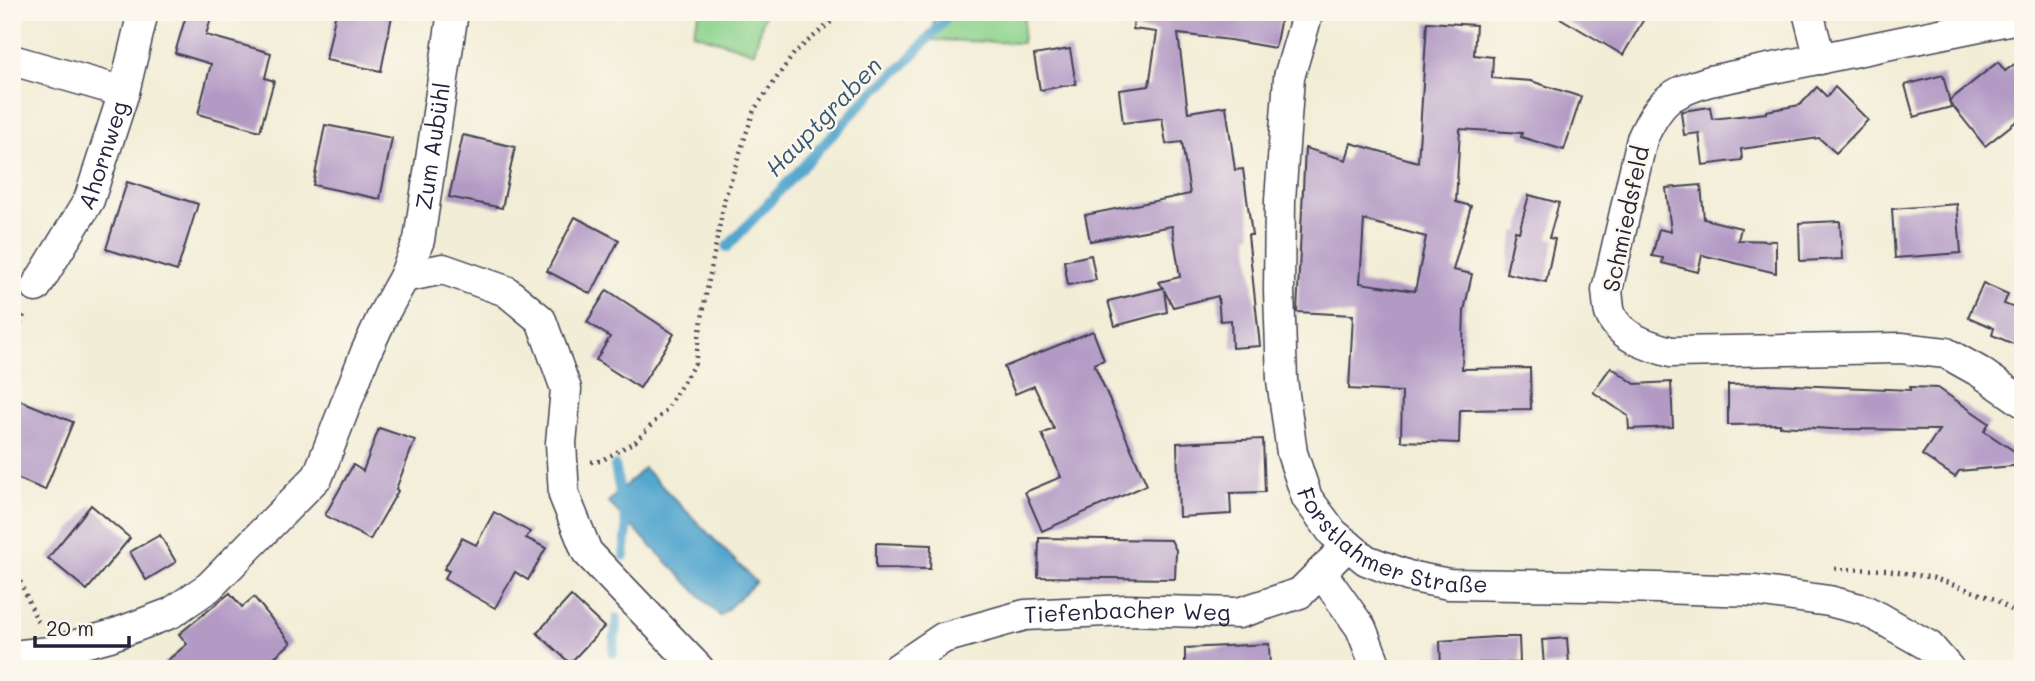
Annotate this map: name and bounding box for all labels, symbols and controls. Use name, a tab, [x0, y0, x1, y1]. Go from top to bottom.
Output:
water label: Hauptgraben	[758, 49, 888, 182]
street label: Zum Aubühl	[408, 80, 456, 212]
street label: Ahornweg	[71, 97, 134, 215]
street label: Schmiedsfeld	[1595, 143, 1655, 294]
street label: Forstlahmer Straße	[1291, 483, 1488, 599]
street label: Tiefenbacher Weg	[1023, 594, 1231, 629]
scale bar	[35, 604, 130, 648]
text: 20 m	[46, 614, 94, 641]

